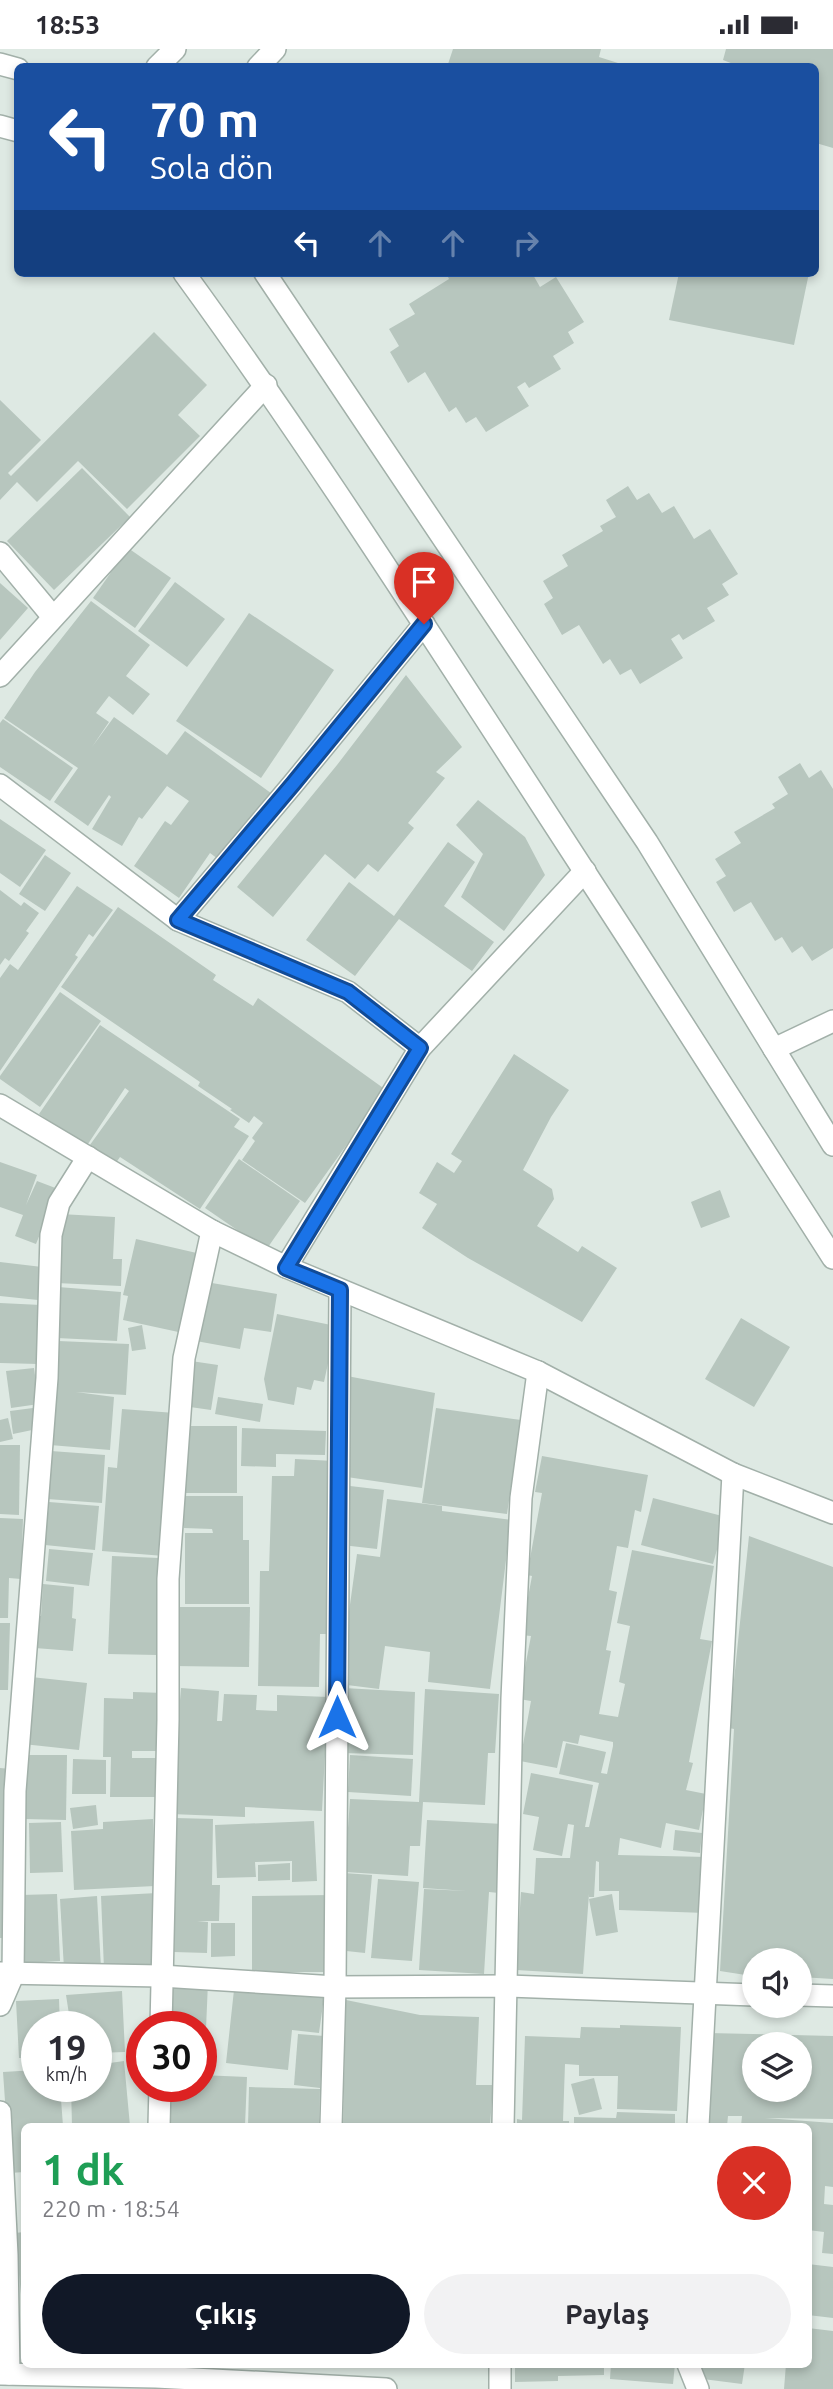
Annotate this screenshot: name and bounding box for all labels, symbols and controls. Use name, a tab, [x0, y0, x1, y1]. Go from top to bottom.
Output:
text: 18:53	[35, 10, 100, 39]
icon: left	[35, 91, 126, 182]
text: 70 m	[150, 91, 259, 146]
text: Sola dön	[150, 149, 273, 185]
icon: left	[288, 224, 326, 262]
icon: ahead	[361, 224, 399, 262]
icon: ahead	[434, 224, 472, 262]
icon: right	[507, 224, 545, 262]
pin	[394, 552, 454, 624]
icon: arrive	[405, 563, 443, 601]
position arrow	[300, 1680, 374, 1754]
map controls	[742, 1948, 812, 2102]
button: sound	[742, 1948, 812, 2018]
speed limit sign: 30	[126, 2011, 217, 2102]
text: 19	[47, 2027, 86, 2067]
button: layers	[742, 2032, 812, 2102]
text: km/h	[46, 2064, 87, 2084]
text: 1 dk	[42, 2146, 124, 2193]
button: close	[717, 2146, 791, 2220]
text: 220 m · 18:54	[42, 2196, 180, 2221]
button: Çıkış	[42, 2274, 410, 2354]
button: Paylaş	[424, 2274, 791, 2354]

